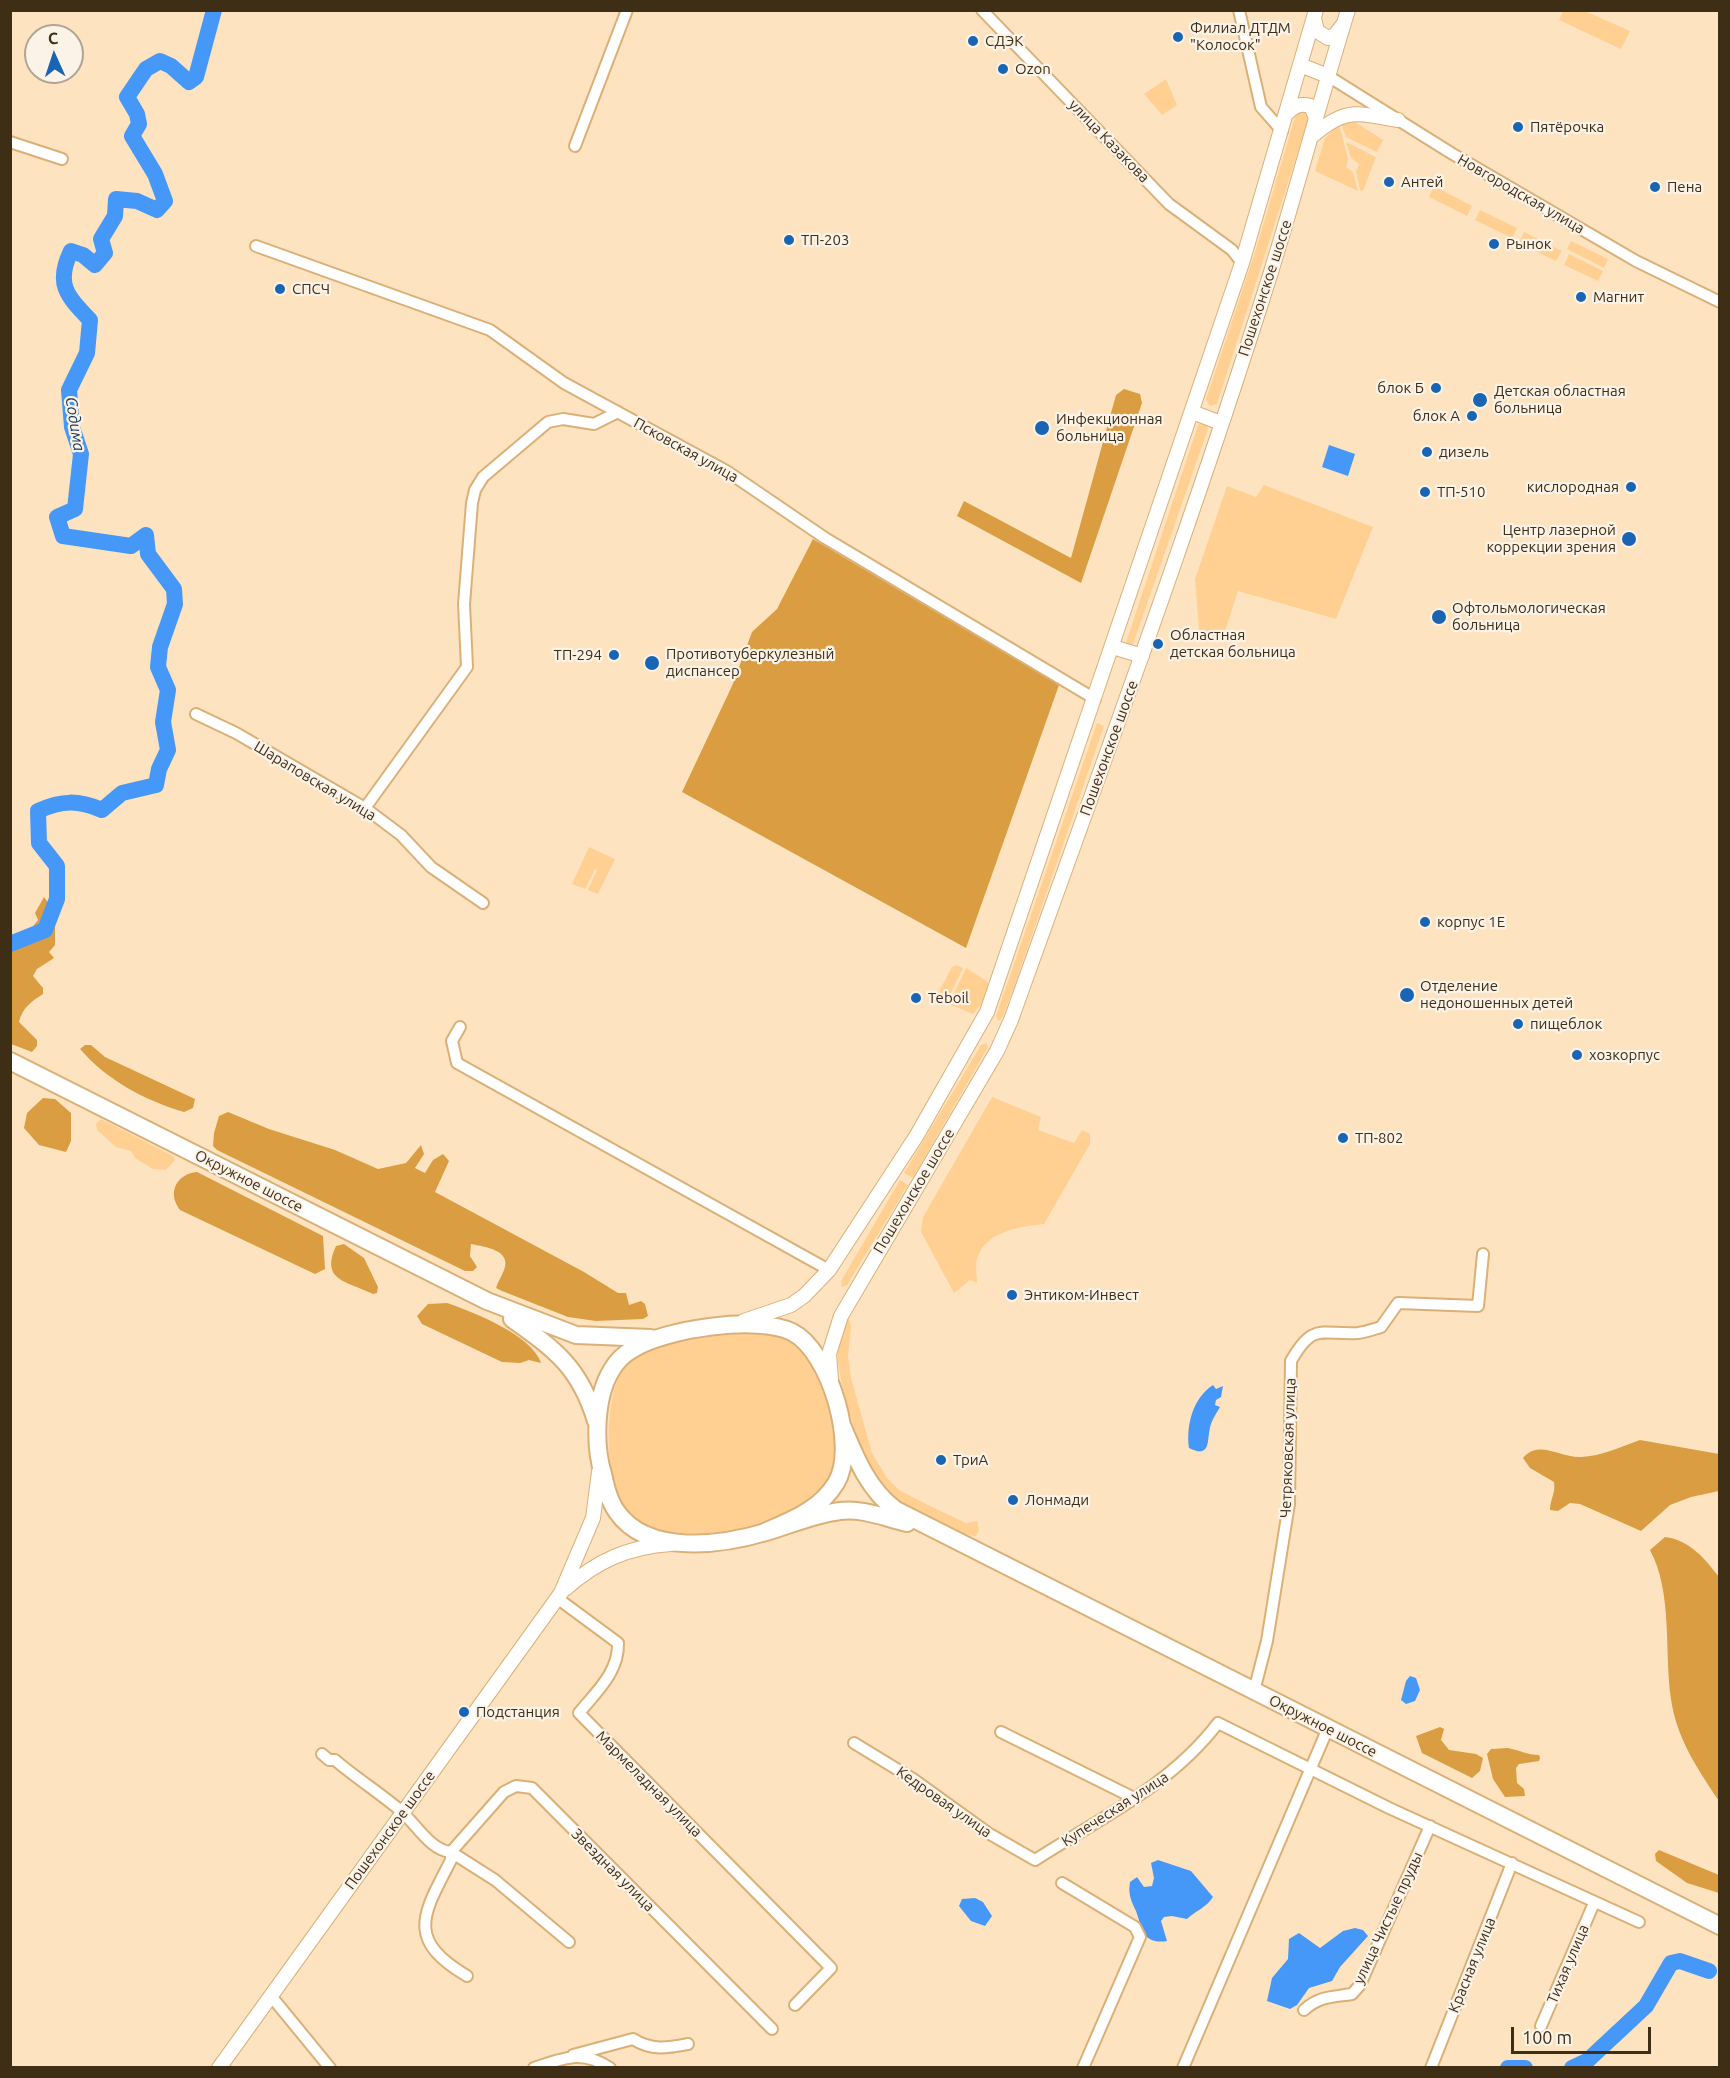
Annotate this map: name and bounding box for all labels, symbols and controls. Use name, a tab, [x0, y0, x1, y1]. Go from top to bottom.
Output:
place label: Филиал ДТДМ "Колосок"	[1190, 19, 1291, 54]
north arrow	[24, 24, 84, 84]
text: С	[48, 29, 59, 47]
marker: Филиал ДТДМ "Колосок"	[1171, 30, 1185, 44]
place label: СДЭК	[985, 32, 1023, 50]
marker: СДЭК	[966, 34, 980, 48]
place label: Ozon	[1015, 60, 1051, 78]
marker: Ozon	[996, 62, 1010, 76]
street label: улица Казакова	[1065, 96, 1153, 186]
place label: Пятёрочка	[1530, 118, 1604, 136]
marker: Пятёрочка	[1511, 120, 1525, 134]
street label: Новгородская улица	[1454, 150, 1588, 238]
place label: Антей	[1401, 173, 1443, 191]
marker: Антей	[1382, 175, 1396, 189]
place label: Пена	[1667, 178, 1702, 196]
marker: Пена	[1648, 180, 1662, 194]
street label: Пошехонское шоссе	[1234, 217, 1296, 359]
place label: ТП-203	[801, 231, 849, 249]
marker: ТП-203	[782, 233, 796, 247]
place label: Рынок	[1506, 235, 1551, 253]
marker: Рынок	[1487, 237, 1501, 251]
place label: СПСЧ	[292, 280, 330, 298]
marker: СПСЧ	[273, 282, 287, 296]
place label: Магнит	[1593, 288, 1644, 306]
marker: Магнит	[1574, 290, 1588, 304]
place label: блок Б	[1377, 379, 1424, 397]
marker: блок Б	[1429, 381, 1443, 395]
place label: Детская областная больница	[1494, 382, 1626, 417]
marker: Детская областная больница	[1471, 391, 1489, 409]
water label: Содима	[61, 395, 89, 453]
place label: блок А	[1413, 407, 1460, 425]
marker: блок А	[1465, 409, 1479, 423]
place label: Инфекционная больница	[1056, 410, 1163, 445]
street label: Псковская улица	[631, 414, 741, 486]
marker: Инфекционная больница	[1033, 419, 1051, 437]
place label: дизель	[1439, 443, 1489, 461]
marker: дизель	[1420, 445, 1434, 459]
place label: кислородная	[1527, 478, 1619, 496]
marker: кислородная	[1624, 480, 1638, 494]
place label: ТП-510	[1437, 483, 1485, 501]
marker: ТП-510	[1418, 485, 1432, 499]
place label: Центр лазерной коррекции зрения	[1486, 521, 1616, 556]
marker: Центр лазерной коррекции зрения	[1620, 530, 1638, 548]
place label: Офтольмологическая больница	[1452, 599, 1606, 634]
marker: Офтольмологическая больница	[1430, 608, 1448, 626]
place label: Областная детская больница	[1170, 626, 1296, 661]
marker: Областная детская больница	[1151, 637, 1165, 651]
place label: Противотуберкулезный диспансер	[666, 645, 834, 680]
place label: ТП-294	[554, 646, 602, 664]
marker: ТП-294	[607, 648, 621, 662]
marker: Противотуберкулезный диспансер	[643, 654, 661, 672]
street label: Пошехонское шоссе	[1076, 678, 1142, 818]
street label: Шараповская улица	[251, 737, 379, 825]
place label: корпус 1Е	[1437, 913, 1505, 931]
marker: корпус 1Е	[1418, 915, 1432, 929]
place label: Отделение недоношенных детей	[1420, 977, 1573, 1012]
marker: Отделение недоношенных детей	[1398, 986, 1416, 1004]
place label: Teboil	[928, 989, 969, 1007]
marker: Teboil	[909, 991, 923, 1005]
place label: пищеблок	[1530, 1015, 1602, 1033]
marker: пищеблок	[1511, 1017, 1525, 1031]
place label: хозкорпус	[1589, 1046, 1660, 1064]
marker: хозкорпус	[1570, 1048, 1584, 1062]
street label: Пошехонское шоссе	[870, 1125, 958, 1257]
place label: ТП-802	[1355, 1129, 1403, 1147]
marker: ТП-802	[1336, 1131, 1350, 1145]
street label: Окружное шоссе	[192, 1146, 306, 1216]
place label: Энтиком-Инвест	[1024, 1286, 1139, 1304]
marker: Энтиком-Инвест	[1005, 1288, 1019, 1302]
street label: Четряковская улица	[1277, 1377, 1299, 1519]
place label: ТриА	[953, 1451, 988, 1469]
marker: ТриА	[934, 1453, 948, 1467]
place label: Лонмади	[1025, 1491, 1089, 1509]
marker: Лонмади	[1006, 1493, 1020, 1507]
street label: Окружное шоссе	[1266, 1691, 1380, 1761]
place label: Подстанция	[476, 1703, 560, 1721]
marker: Подстанция	[457, 1705, 471, 1719]
street label: Мармеладная улица	[592, 1727, 706, 1841]
street label: Кедровая улица	[893, 1762, 995, 1842]
street label: Пошехонское шоссе	[341, 1767, 439, 1893]
street label: Купеческая улица	[1058, 1768, 1172, 1850]
street label: Звездная улица	[568, 1825, 658, 1915]
street label: улица Чистые пруды	[1349, 1849, 1427, 1987]
street label: Красная улица	[1445, 1915, 1499, 2015]
street label: Тихая улица	[1543, 1922, 1593, 2006]
scale bar	[1514, 2015, 1654, 2053]
text: 100 m	[1522, 2027, 1572, 2047]

